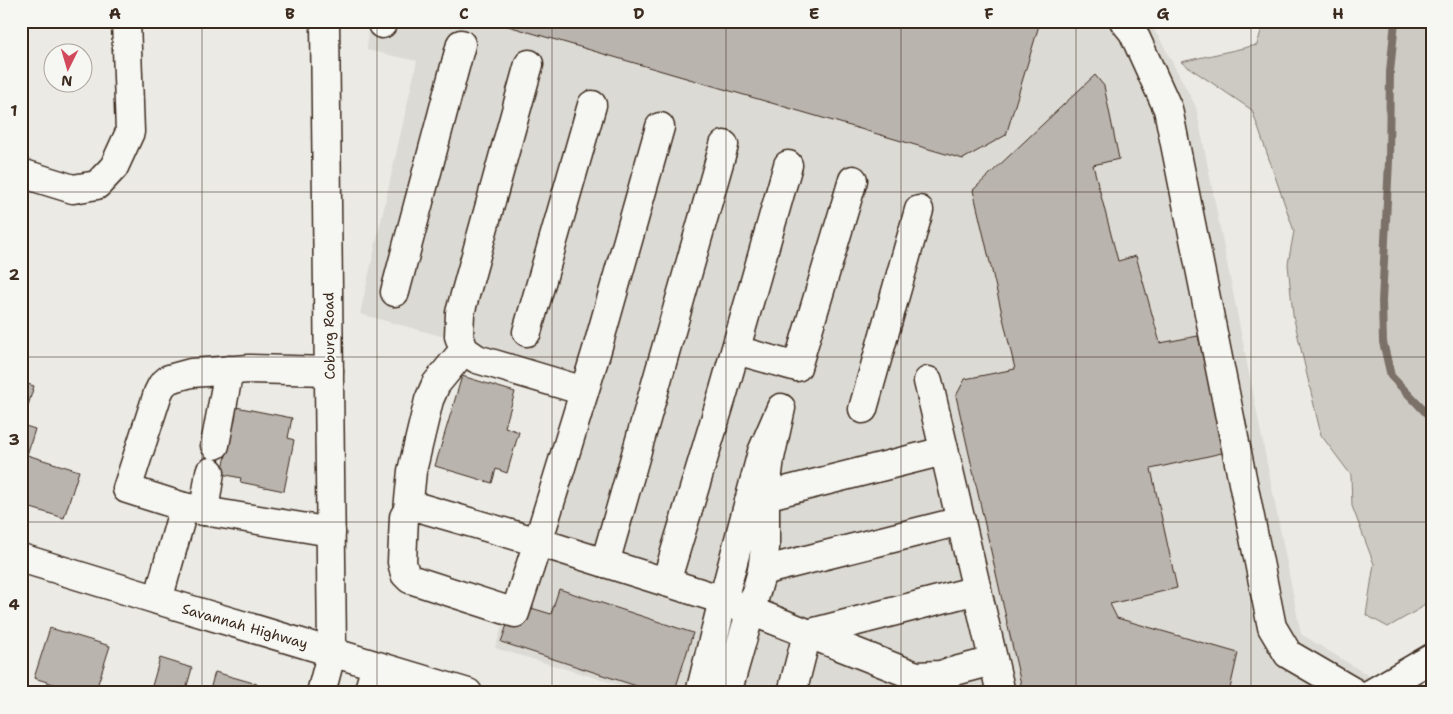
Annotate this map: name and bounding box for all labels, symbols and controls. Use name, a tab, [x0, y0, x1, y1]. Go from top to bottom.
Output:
text: A	[109, 3, 121, 24]
text: B	[285, 3, 295, 24]
text: C	[459, 3, 469, 24]
text: D	[633, 3, 645, 24]
text: E	[809, 3, 819, 24]
text: F	[984, 3, 994, 24]
text: G	[1157, 3, 1170, 24]
text: H	[1332, 3, 1344, 24]
north arrow	[42, 42, 92, 92]
text: N	[61, 72, 73, 90]
text: 1	[10, 100, 18, 121]
text: 2	[8, 264, 20, 285]
street label: Coburg Road	[319, 292, 339, 380]
text: 3	[8, 429, 20, 450]
text: 4	[8, 594, 20, 615]
street label: Savannah Highway	[180, 599, 310, 653]

